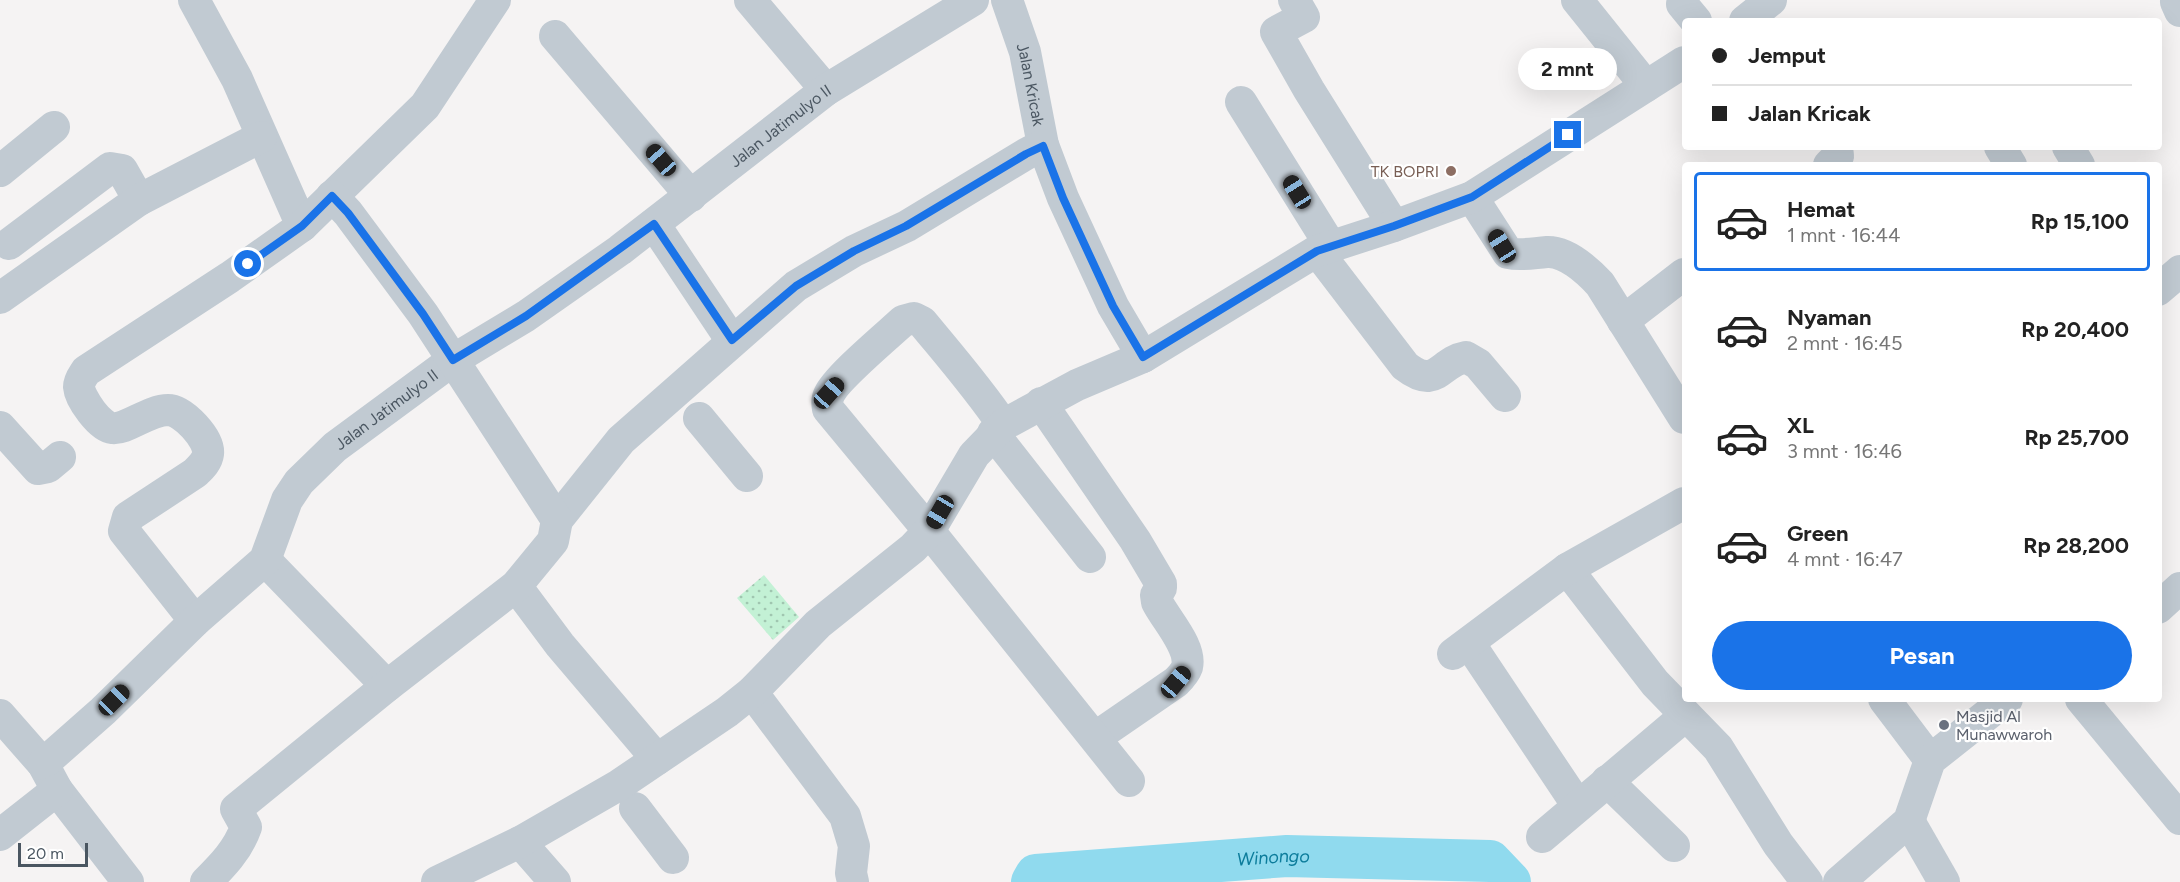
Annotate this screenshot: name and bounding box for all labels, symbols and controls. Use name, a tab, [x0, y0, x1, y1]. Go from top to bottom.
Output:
street label: Jalan Kricak	[1013, 40, 1048, 128]
text: Jemput	[1748, 42, 1826, 69]
callout: 2 mnt	[1518, 48, 1618, 90]
text: 2 mnt	[1541, 57, 1594, 81]
street label: Jalan Jatimulyo II	[726, 80, 835, 171]
text: Jalan Kricak	[1748, 100, 1871, 127]
route end	[1554, 121, 1581, 148]
car	[642, 141, 680, 179]
place label: TK BOPRI	[1371, 162, 1439, 181]
marker: TK BOPRI	[1444, 164, 1458, 178]
car	[1280, 172, 1314, 212]
icon: car	[1715, 195, 1769, 249]
text: Hemat	[1787, 196, 1855, 223]
text: Rp 15,100	[2031, 208, 2129, 235]
text: 1 mnt · 16:44	[1787, 223, 1900, 247]
car	[1485, 226, 1519, 266]
route start	[234, 250, 261, 277]
icon: car	[1715, 303, 1769, 357]
text: Nyaman	[1787, 304, 1871, 331]
text: Rp 20,400	[2021, 316, 2129, 343]
text: 2 mnt · 16:45	[1787, 331, 1902, 355]
street label: Jalan Jatimulyo II	[331, 365, 442, 454]
car	[810, 374, 848, 412]
icon: car	[1715, 411, 1769, 465]
text: XL	[1787, 412, 1814, 439]
text: Rp 25,700	[2024, 424, 2129, 451]
text: 3 mnt · 16:46	[1787, 439, 1902, 463]
car	[923, 492, 957, 532]
icon: car	[1715, 519, 1769, 573]
text: Green	[1787, 520, 1849, 547]
text: Rp 28,200	[2023, 532, 2129, 559]
text: 4 mnt · 16:47	[1787, 547, 1903, 571]
button: Pesan	[1712, 621, 2132, 690]
car	[1158, 662, 1194, 702]
car	[95, 681, 133, 719]
place label: Masjid Al Munawwaroh	[1956, 707, 2052, 744]
marker: Masjid Al Munawwaroh	[1937, 718, 1951, 732]
scale bar	[18, 840, 88, 868]
text: 20 m	[27, 844, 64, 863]
water label: Winongo	[1236, 845, 1310, 871]

